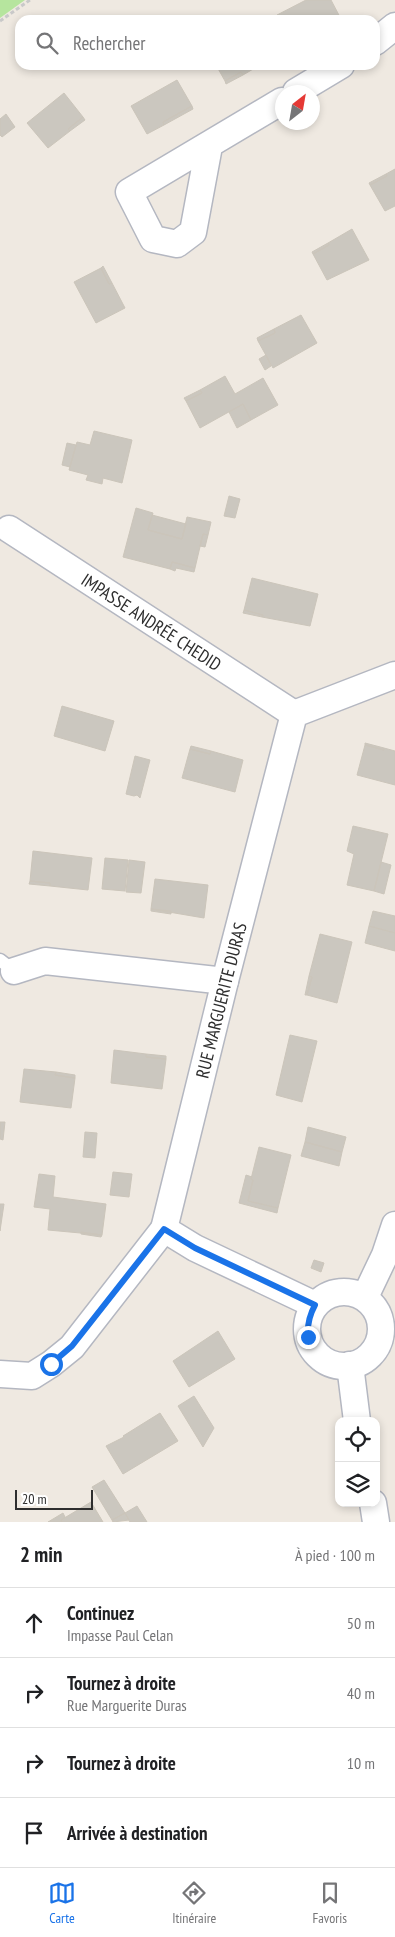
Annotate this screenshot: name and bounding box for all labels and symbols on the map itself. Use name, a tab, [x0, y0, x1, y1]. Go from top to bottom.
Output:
north arrow	[275, 85, 320, 130]
street label: IMPASSE ANDRÉE CHEDID	[77, 568, 226, 675]
street label: RUE MARGUERITE DURAS	[190, 920, 251, 1080]
route end	[297, 1326, 320, 1349]
route start	[40, 1353, 63, 1376]
scale bar	[15, 1487, 92, 1510]

